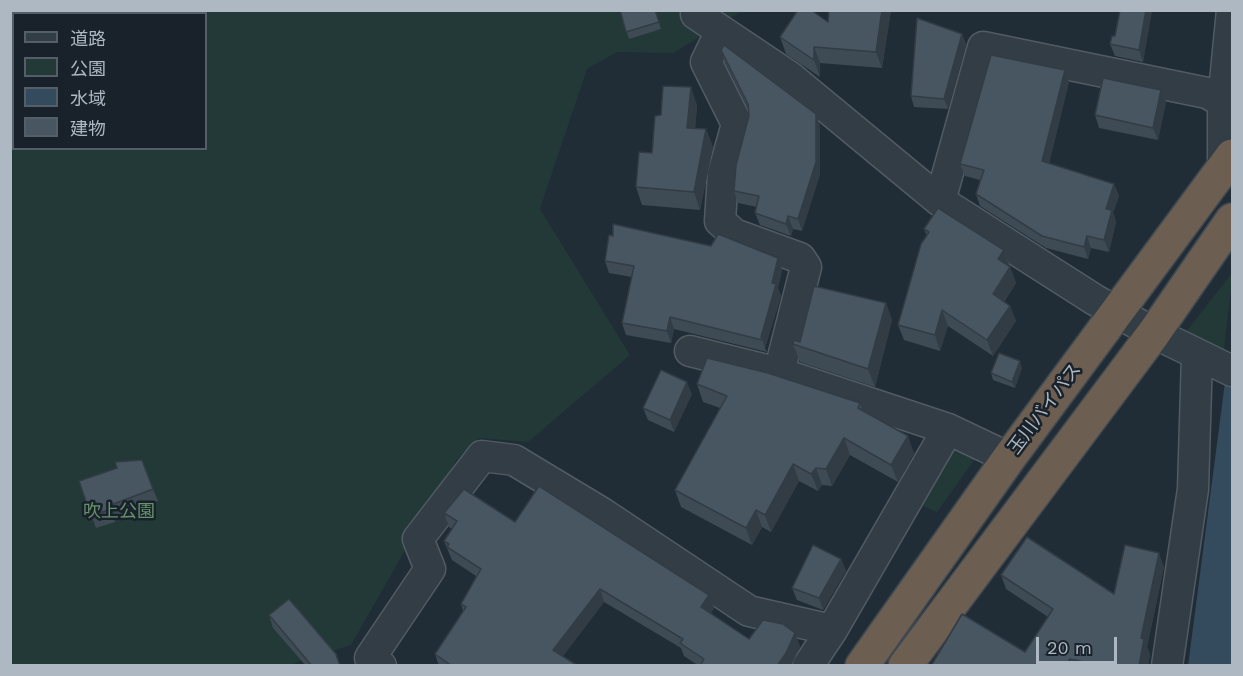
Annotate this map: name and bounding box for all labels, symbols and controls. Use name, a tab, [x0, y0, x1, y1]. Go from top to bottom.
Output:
legend	[12, 12, 207, 150]
text: 道路	[70, 28, 106, 49]
text: 公園	[70, 58, 106, 79]
text: 水域	[70, 88, 106, 109]
text: 建物	[70, 118, 106, 139]
street label: 玉川バイパス	[1004, 359, 1086, 459]
park label: 吹上公園	[83, 501, 155, 523]
scale bar	[1039, 625, 1120, 663]
text: 20 m	[1047, 637, 1092, 658]

